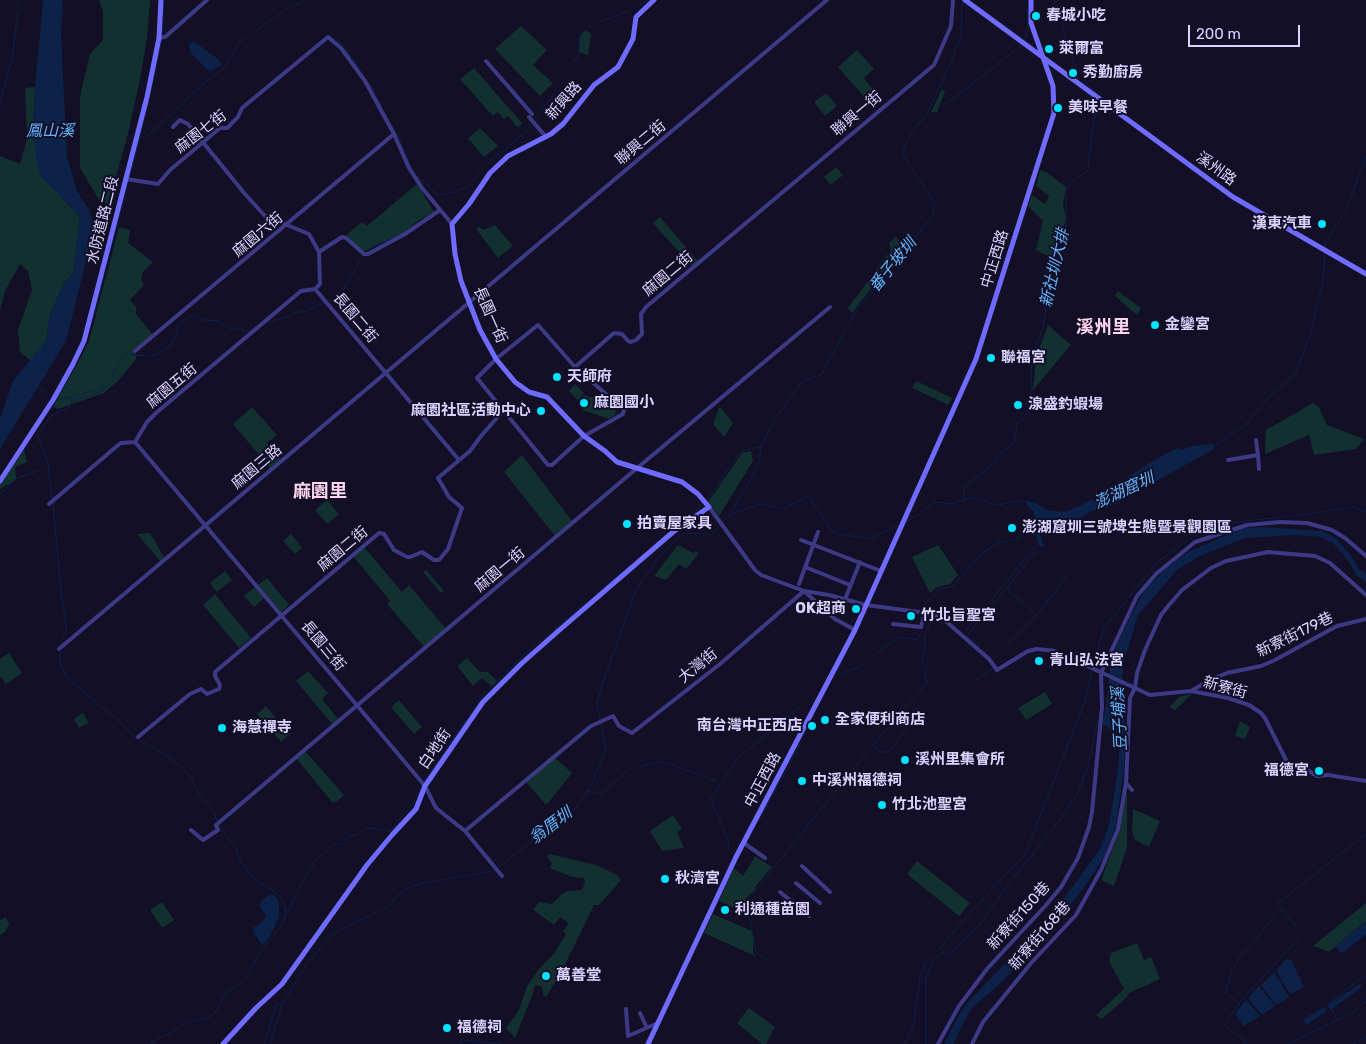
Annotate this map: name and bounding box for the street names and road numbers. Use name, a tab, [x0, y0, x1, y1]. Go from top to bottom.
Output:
street label: 新興路	[542, 78, 586, 124]
street label: 聯興一街	[828, 88, 886, 140]
street label: 麻園七街	[172, 107, 230, 157]
street label: 聯興二街	[612, 117, 670, 169]
street label: 溪州路	[1193, 148, 1239, 190]
street label: 水防道路二段	[83, 174, 123, 266]
street label: 麻園六街	[229, 209, 287, 261]
street label: 中正西路	[978, 228, 1012, 290]
street label: 麻園二街	[639, 248, 697, 300]
street label: 長園一街	[470, 284, 510, 346]
street label: 長園二街	[329, 289, 381, 347]
street label: 麻園五街	[143, 360, 201, 412]
street label: 麻園三路	[228, 441, 286, 493]
street label: 麻園二街	[314, 523, 372, 575]
street label: 麻園一街	[471, 544, 529, 596]
street label: 新寮街179巷	[1254, 609, 1336, 661]
street label: 長園三街	[297, 617, 349, 675]
street label: 大灣街	[675, 645, 721, 687]
street label: 新寮街	[1201, 673, 1249, 703]
street label: 白地街	[415, 725, 455, 773]
street label: 中正西路	[741, 749, 785, 811]
street label: 新寮街150巷	[984, 878, 1054, 954]
street label: 新寮街168巷	[1005, 898, 1075, 974]

